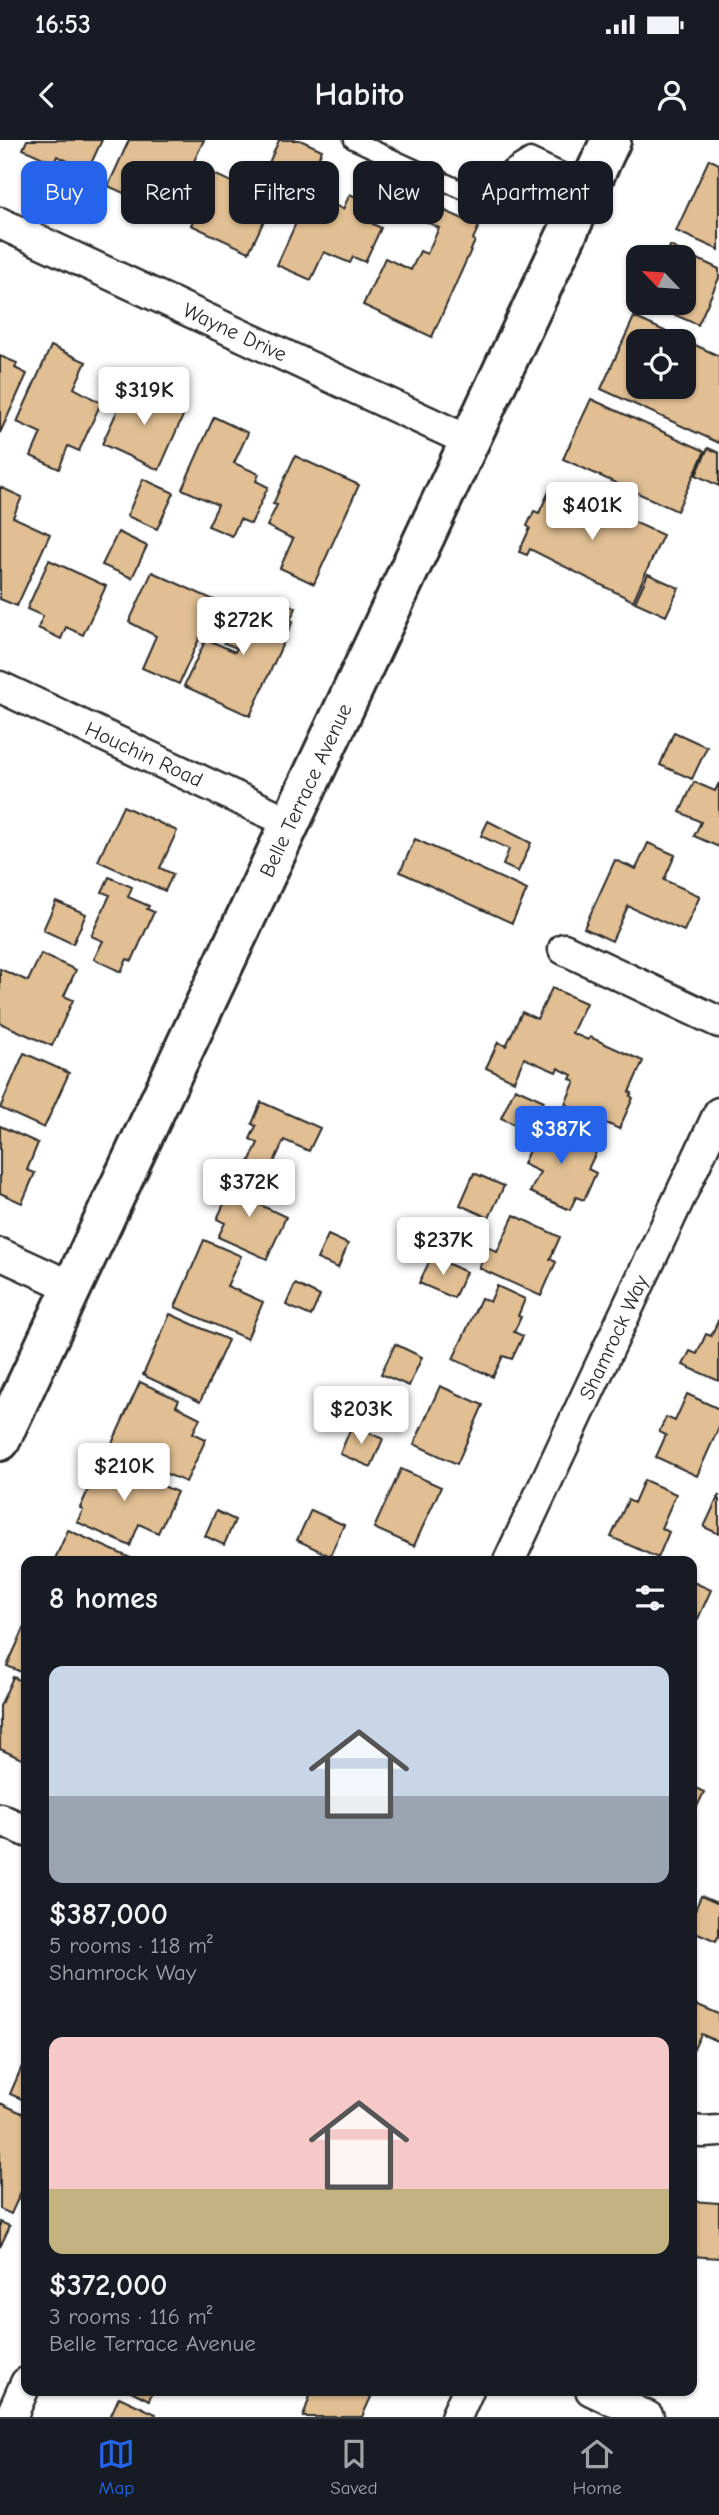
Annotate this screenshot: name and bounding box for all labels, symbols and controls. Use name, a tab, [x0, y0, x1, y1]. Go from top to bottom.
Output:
text: 16:53	[35, 10, 91, 40]
icon: back	[28, 76, 66, 114]
text: Habito	[315, 76, 404, 113]
icon: person	[653, 76, 691, 114]
chip: Buy	[21, 161, 107, 224]
chip: Rent	[121, 161, 215, 224]
chip: Filters	[229, 161, 339, 224]
chip: New	[353, 161, 444, 224]
chip: Apartment	[458, 161, 613, 224]
north arrow	[626, 245, 696, 315]
map controls	[626, 245, 696, 399]
street label: Wayne Drive	[179, 298, 290, 367]
button: locate	[626, 329, 696, 399]
pin: $319K	[95, 368, 193, 427]
text: $319K	[114, 376, 174, 403]
pin: $401K	[543, 482, 641, 542]
text: $401K	[562, 491, 622, 518]
pin: $272K	[194, 598, 292, 657]
text: $272K	[213, 606, 273, 633]
street label: Belle Terrace Avenue	[255, 700, 357, 881]
street label: Houchin Road	[81, 717, 207, 792]
pin: $387K	[512, 1107, 610, 1166]
text: $387K	[531, 1115, 591, 1142]
pin: $372K	[200, 1160, 298, 1219]
text: $372K	[219, 1168, 279, 1195]
pin: $237K	[394, 1218, 492, 1277]
text: $237K	[413, 1226, 473, 1253]
street label: Shamrock Way	[574, 1271, 654, 1403]
pin: $203K	[312, 1386, 410, 1446]
text: $203K	[330, 1395, 392, 1422]
pin: $210K	[75, 1444, 173, 1503]
text: $210K	[94, 1452, 154, 1479]
icon: filters	[631, 1579, 669, 1617]
text: 8 homes	[49, 1581, 158, 1616]
icon: home	[296, 1711, 422, 1837]
text: $387,000	[49, 1897, 168, 1932]
text: 5 rooms · 118 m²	[49, 1932, 213, 1959]
text: Shamrock Way	[49, 1959, 196, 1986]
icon: home	[296, 2082, 422, 2208]
text: $372,000	[49, 2268, 168, 2303]
text: 3 rooms · 116 m²	[49, 2303, 213, 2330]
text: Belle Terrace Avenue	[49, 2330, 256, 2357]
tab: Map	[97, 2435, 135, 2499]
tab: Saved	[330, 2435, 378, 2499]
tab: Home	[573, 2435, 622, 2499]

